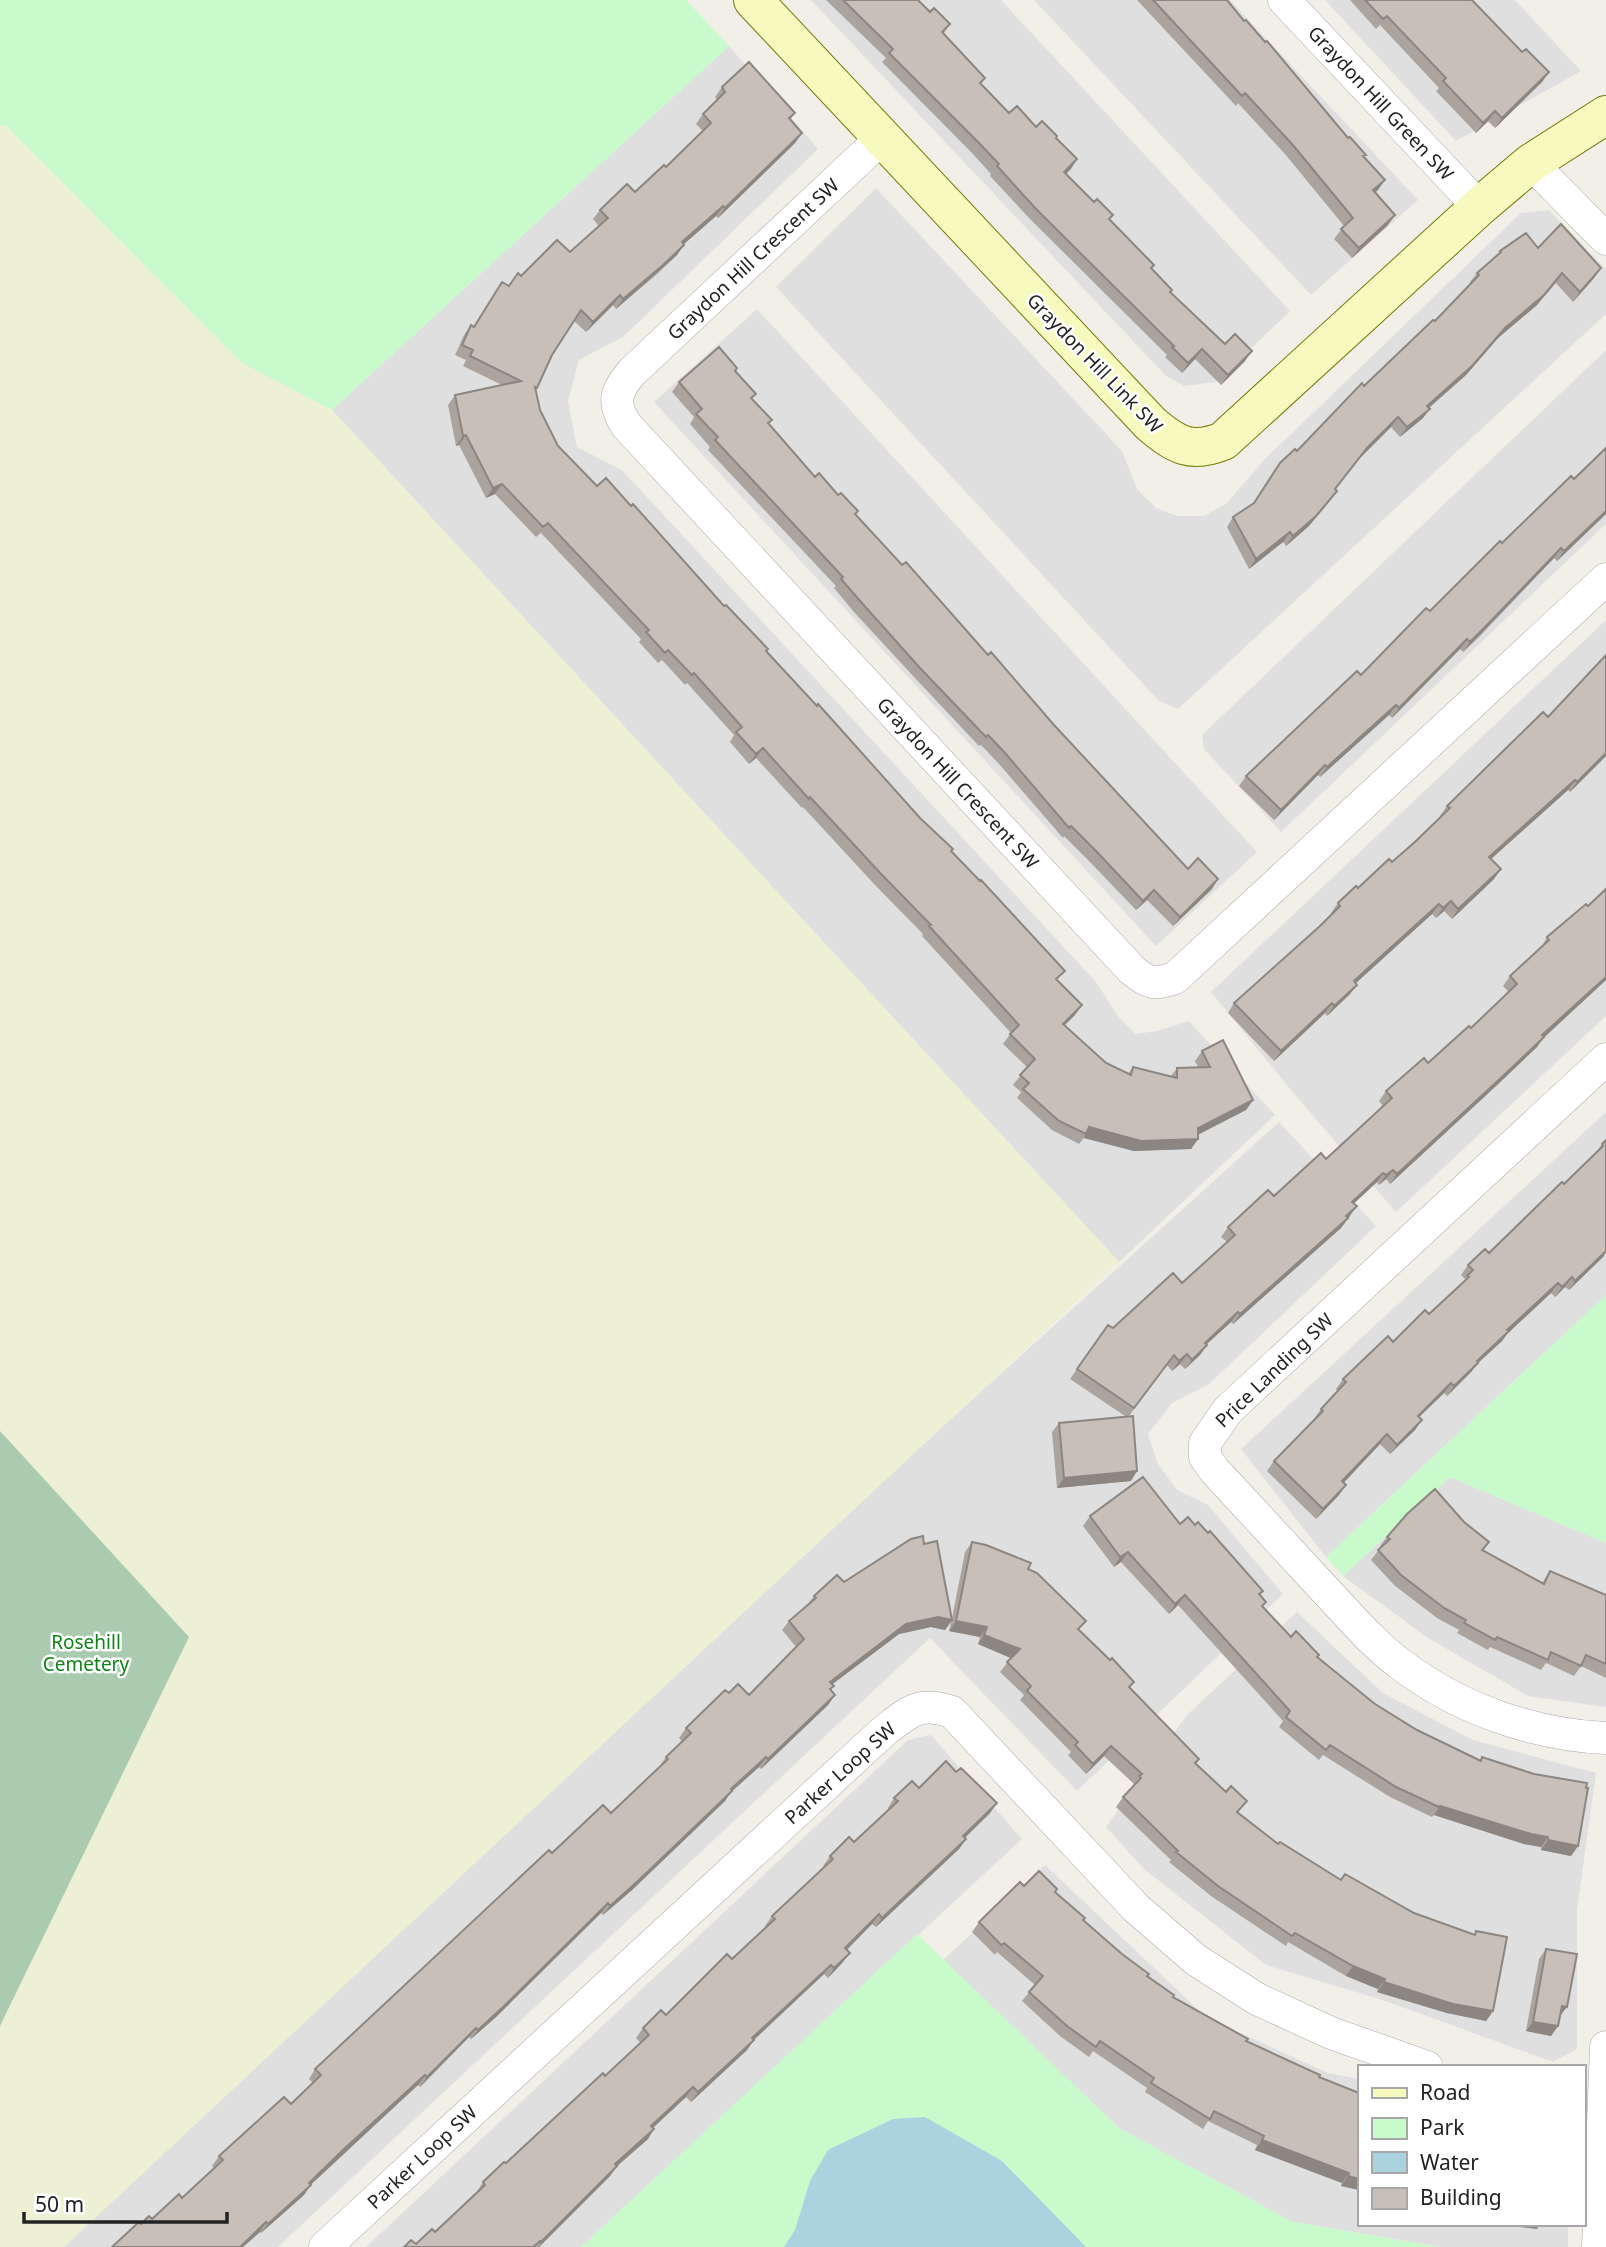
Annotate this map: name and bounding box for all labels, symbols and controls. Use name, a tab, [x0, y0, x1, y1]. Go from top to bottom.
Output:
street label: Graydon Hill Green SW	[1302, 20, 1460, 186]
street label: Graydon Hill Crescent SW	[661, 172, 845, 346]
street label: Graydon Hill Link SW	[1021, 287, 1169, 439]
street label: Graydon Hill Crescent SW	[871, 691, 1045, 875]
street label: Price Landing SW	[1209, 1307, 1339, 1433]
park label: Rosehill Cemetery	[43, 1629, 129, 1677]
street label: Parker Loop SW	[779, 1716, 901, 1830]
legend	[1358, 2065, 1585, 2226]
text: Road	[1420, 2078, 1470, 2106]
street label: Parker Loop SW	[361, 2099, 483, 2215]
text: Park	[1420, 2113, 1465, 2141]
text: Water	[1420, 2148, 1479, 2176]
scale bar	[24, 2180, 228, 2224]
text: Building	[1420, 2183, 1502, 2211]
text: 50 m	[35, 2190, 84, 2218]

